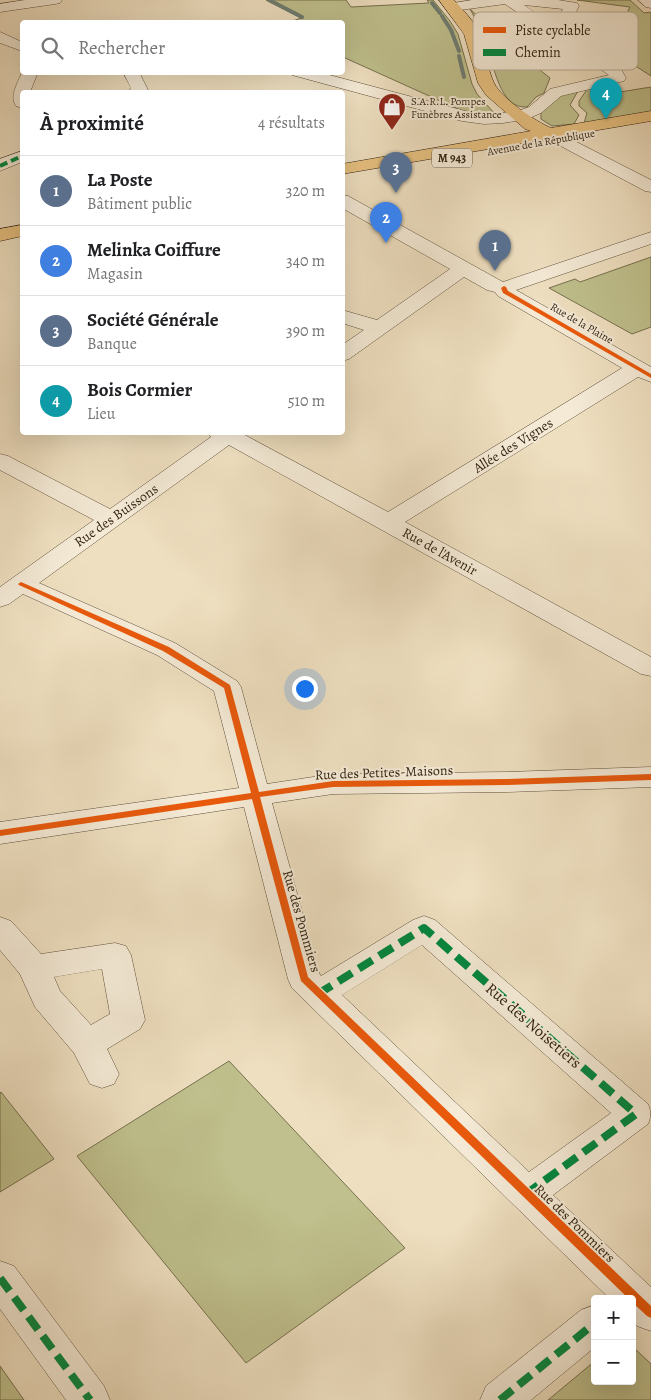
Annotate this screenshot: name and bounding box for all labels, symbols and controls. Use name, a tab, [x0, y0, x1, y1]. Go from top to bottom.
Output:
legend	[473, 12, 638, 70]
search box	[20, 20, 345, 75]
text: Piste cyclable	[515, 21, 590, 40]
icon: search	[38, 34, 66, 62]
text: Rechercher	[78, 35, 165, 61]
text: Chemin	[515, 43, 561, 62]
pin: 4	[590, 78, 622, 119]
shop icon: S.A.R.L. Pompes Funèbres Assistance	[377, 92, 407, 131]
place label: S.A.R.L. Pompes Funèbres Assistance	[411, 94, 502, 122]
text: À proximité	[40, 109, 144, 137]
text: 4 résultats	[258, 112, 325, 134]
street label: Avenue de la République	[485, 126, 596, 160]
road number: M 943	[432, 148, 472, 168]
pin: 3	[380, 152, 412, 193]
text: La Poste	[87, 167, 153, 193]
text: 1	[53, 180, 59, 202]
text: 320 m	[286, 180, 325, 202]
text: Bâtiment public	[87, 193, 192, 215]
pin: 2	[370, 202, 402, 243]
pin: 1	[479, 230, 511, 271]
text: Melinka Coiffure	[87, 237, 221, 263]
text: 2	[52, 250, 60, 272]
text: 340 m	[286, 250, 325, 272]
text: Magasin	[87, 263, 143, 285]
street label: Rue de la Plaine	[548, 299, 616, 348]
text: Société Générale	[87, 307, 219, 333]
text: 3	[53, 320, 59, 342]
text: 390 m	[286, 320, 325, 342]
text: Banque	[87, 333, 137, 355]
text: Bois Cormier	[87, 377, 192, 403]
text: 4	[52, 390, 60, 412]
text: 510 m	[288, 390, 325, 412]
text: Lieu	[87, 403, 115, 425]
street label: Allée des Vignes	[469, 413, 557, 478]
street label: Rue des Buissons	[71, 479, 162, 551]
street label: Rue de l'Avenir	[399, 523, 481, 580]
your location	[292, 676, 318, 702]
street label: Rue des Petites-Maisons	[315, 761, 454, 784]
street label: Rue des Pommiers	[278, 868, 325, 974]
street label: Rue des Noisetiers	[481, 978, 586, 1074]
street label: Rue des Pommiers	[530, 1180, 619, 1267]
map controls	[591, 1295, 636, 1385]
button: +	[591, 1295, 636, 1340]
button: −	[591, 1340, 636, 1385]

